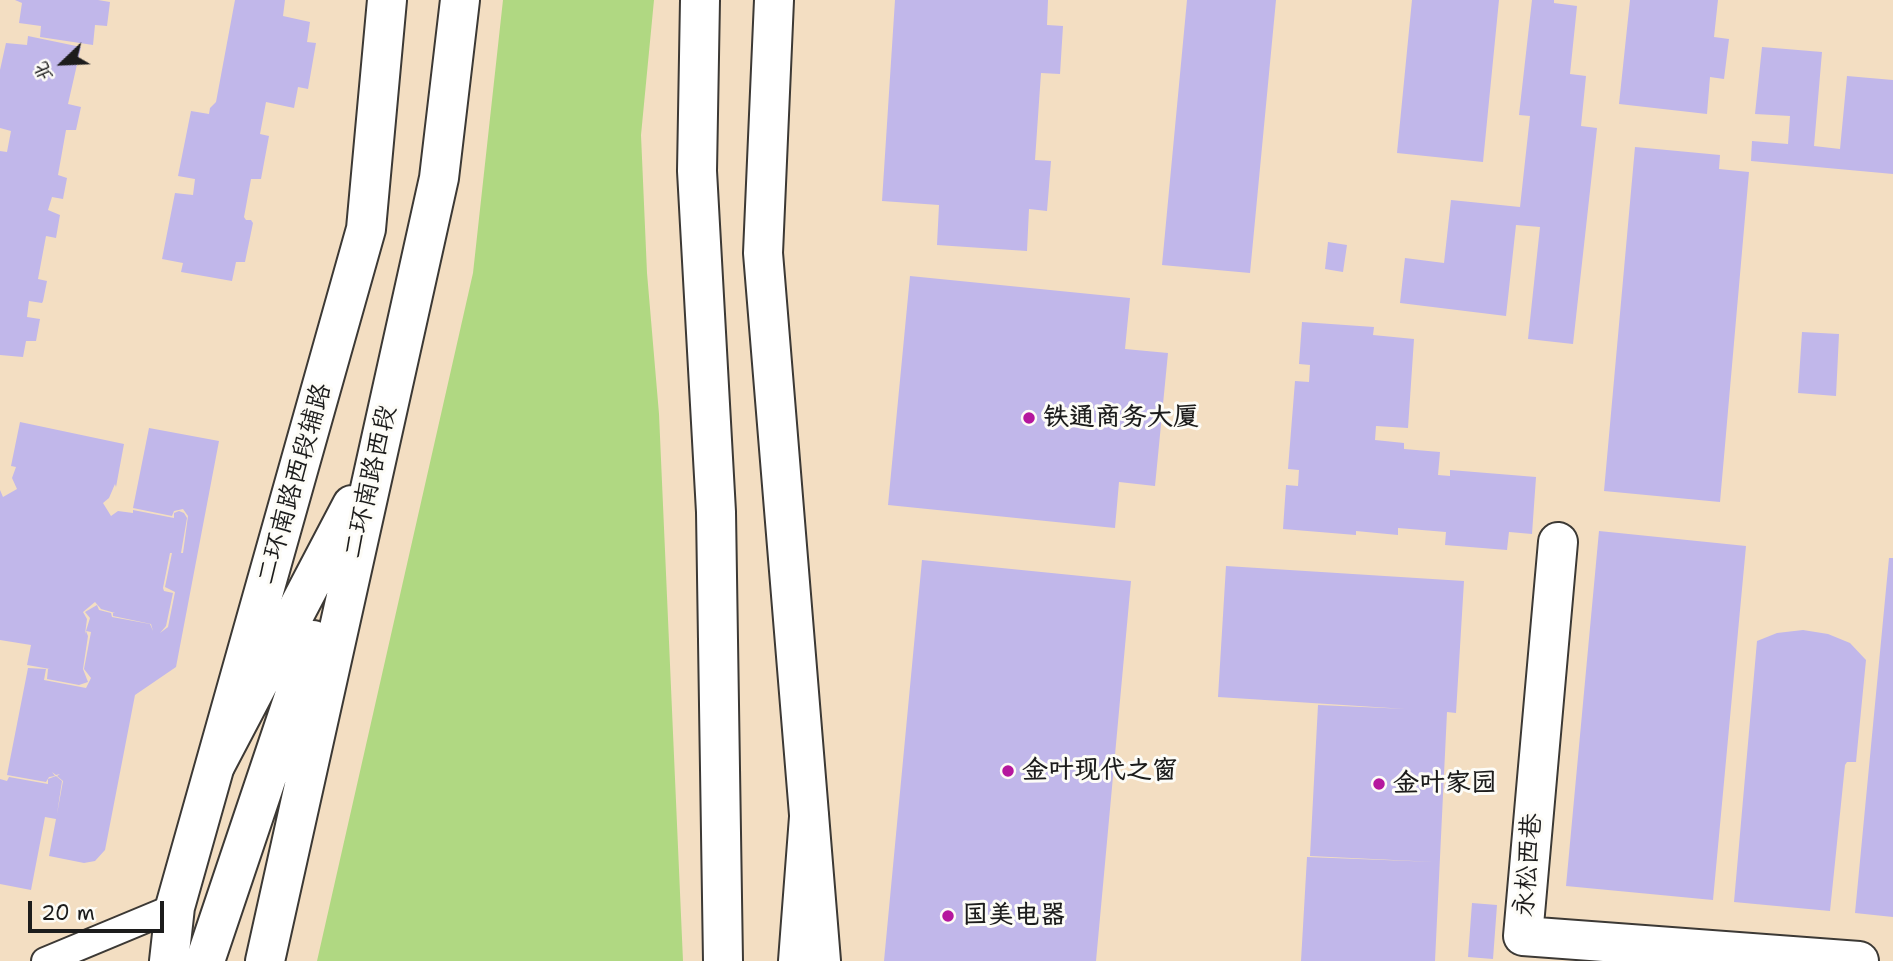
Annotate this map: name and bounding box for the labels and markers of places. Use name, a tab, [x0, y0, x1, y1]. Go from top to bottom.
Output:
place label: 铁通商务大厦	[1043, 402, 1199, 434]
marker: 铁通商务大厦	[1021, 410, 1037, 426]
place label: 金叶现代之窗	[1022, 755, 1178, 787]
marker: 金叶现代之窗	[1000, 763, 1016, 779]
place label: 金叶家园	[1393, 768, 1497, 800]
marker: 金叶家园	[1371, 776, 1387, 792]
place label: 国美电器	[962, 900, 1066, 932]
marker: 国美电器	[940, 908, 956, 924]

